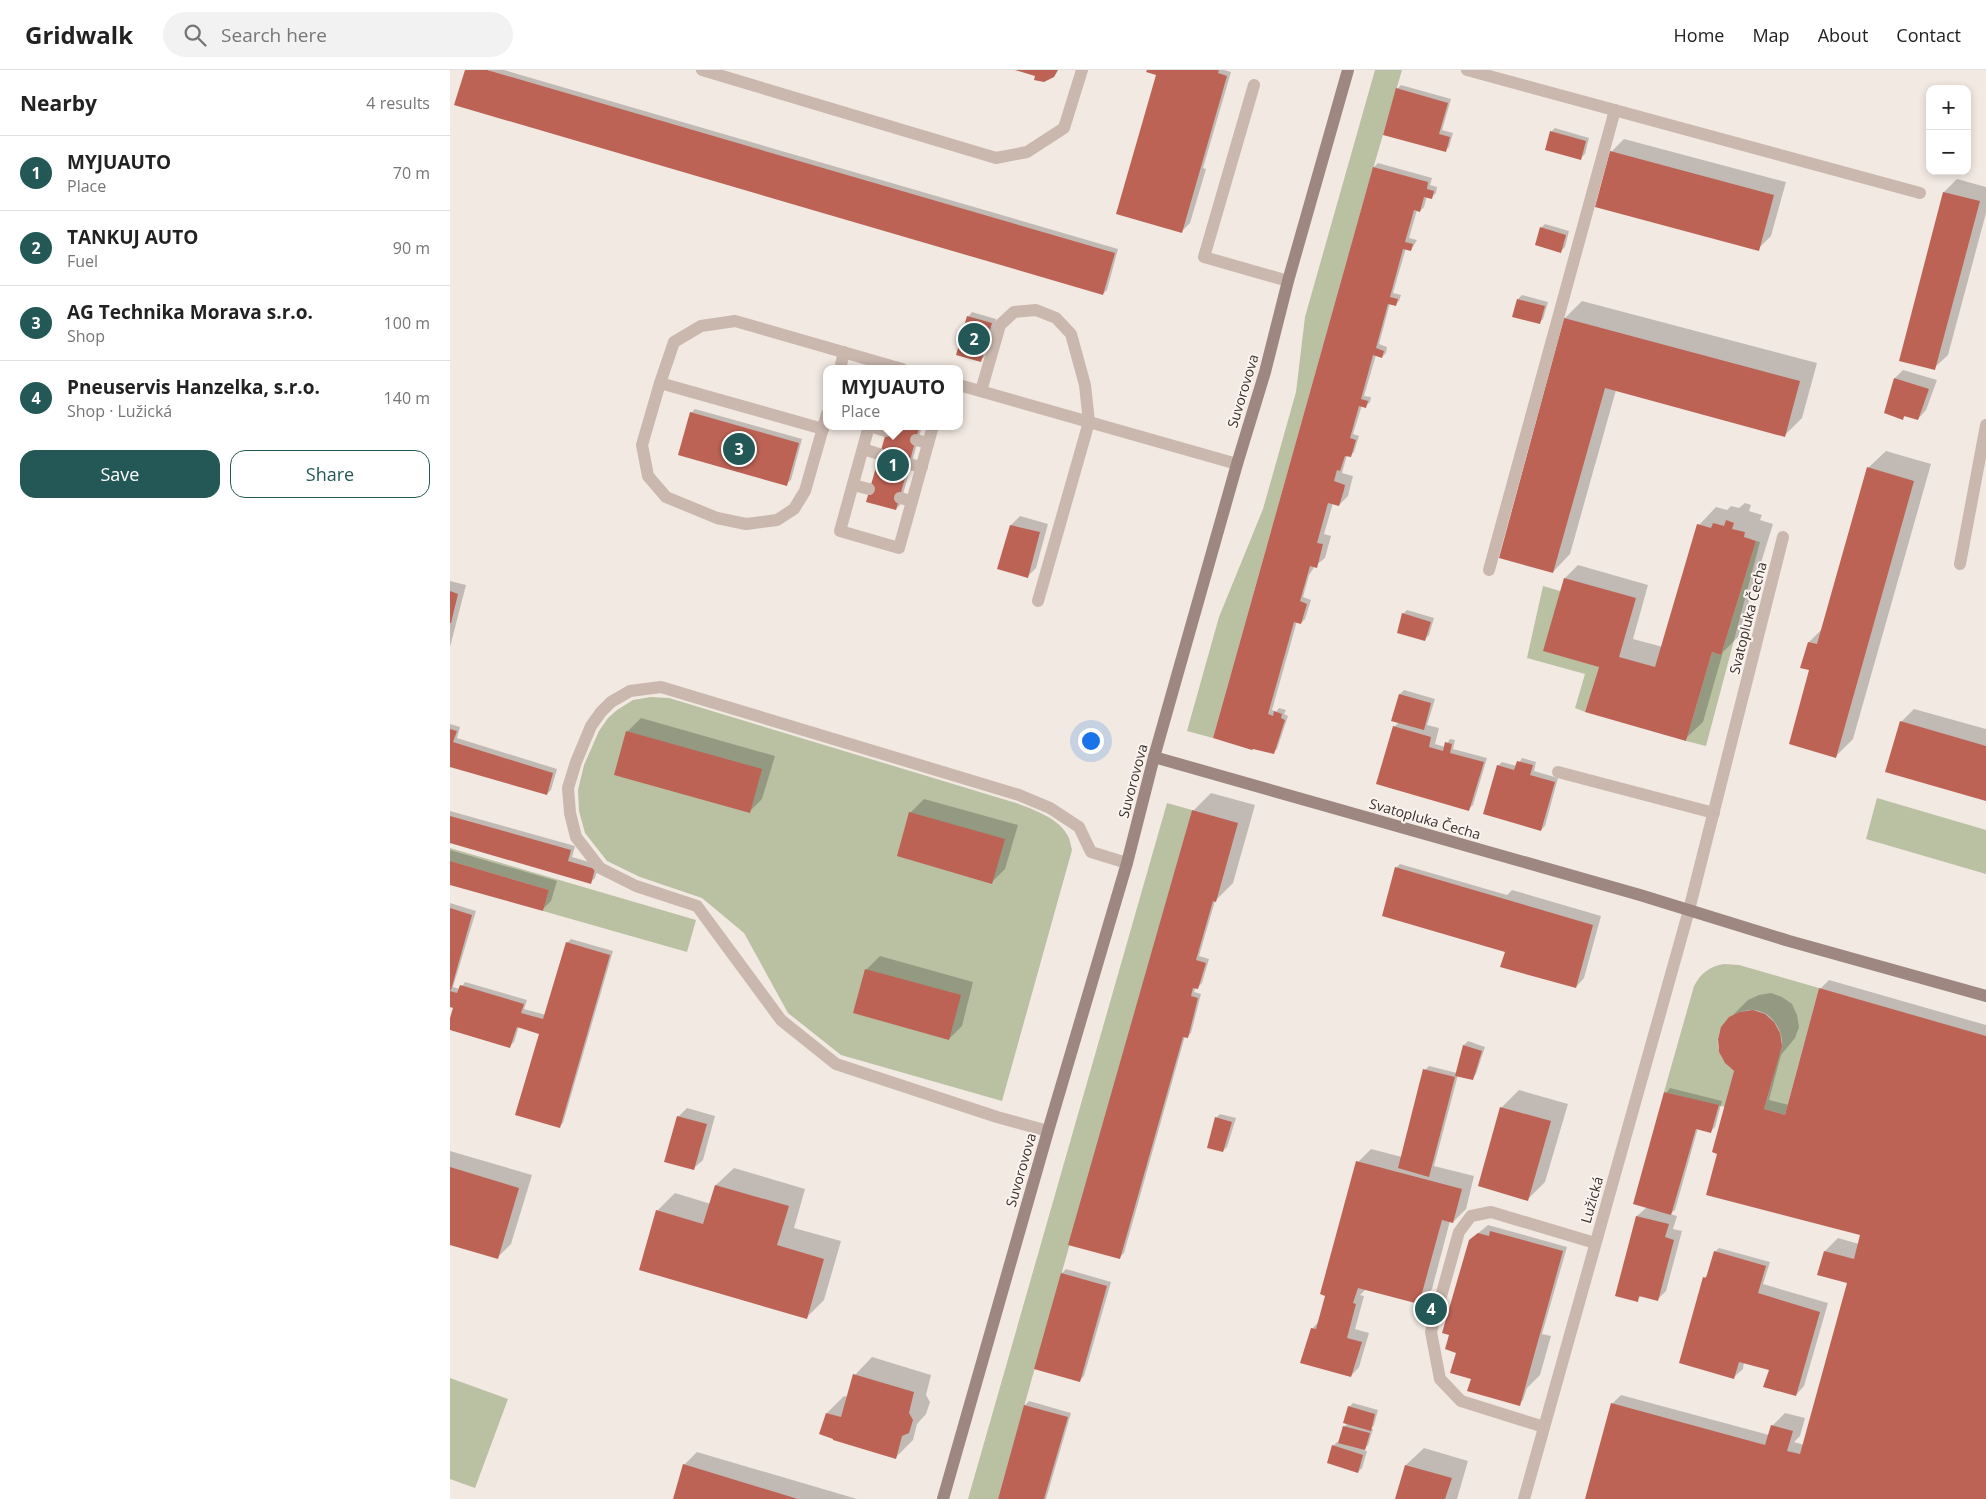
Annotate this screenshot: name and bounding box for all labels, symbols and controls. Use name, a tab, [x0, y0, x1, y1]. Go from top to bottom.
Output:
search box	[163, 12, 513, 57]
text: Gridwalk	[25, 18, 133, 51]
icon: search	[181, 21, 209, 49]
text: Search here	[221, 22, 327, 48]
text: Home	[1674, 23, 1724, 47]
text: Map	[1752, 23, 1790, 47]
text: About	[1818, 23, 1868, 47]
text: Contact	[1896, 23, 1961, 47]
map controls	[1926, 85, 1971, 175]
button: +	[1926, 85, 1971, 130]
text: Nearby	[20, 89, 97, 117]
text: 4 results	[366, 92, 430, 114]
button: −	[1926, 130, 1971, 175]
text: MYJUAUTO	[67, 149, 171, 175]
text: 1	[31, 162, 41, 184]
text: 70 m	[393, 162, 430, 184]
text: Place	[67, 175, 106, 197]
text: TANKUJ AUTO	[67, 224, 198, 250]
text: 2	[31, 237, 41, 259]
text: 90 m	[393, 237, 430, 259]
text: Fuel	[67, 250, 98, 272]
text: AG Technika Morava s.r.o.	[67, 299, 313, 325]
text: 3	[31, 312, 41, 334]
text: 100 m	[384, 312, 430, 334]
pin: 2	[958, 320, 990, 358]
text: Shop	[67, 325, 105, 347]
street label: Suvorovova	[1222, 352, 1263, 430]
popup	[823, 365, 963, 430]
text: Pneuservis Hanzelka, s.r.o.	[67, 374, 320, 400]
text: MYJUAUTO	[841, 374, 945, 400]
text: 4	[31, 387, 41, 409]
text: 140 m	[384, 387, 430, 409]
text: Shop · Lužická	[67, 400, 172, 422]
text: Place	[841, 400, 880, 422]
pin: 3	[723, 430, 755, 468]
pin: 1	[877, 446, 909, 484]
button: Save	[20, 450, 220, 498]
button: Share	[230, 450, 430, 498]
street label: Svatopluka Čecha	[1724, 560, 1771, 676]
your location	[1078, 728, 1104, 754]
street label: Suvorovova	[1114, 742, 1152, 820]
street label: Svatopluka Čecha	[1367, 794, 1483, 844]
street label: Suvorovova	[1001, 1131, 1040, 1209]
street label: Lužická	[1576, 1174, 1607, 1225]
pin: 4	[1415, 1290, 1447, 1328]

